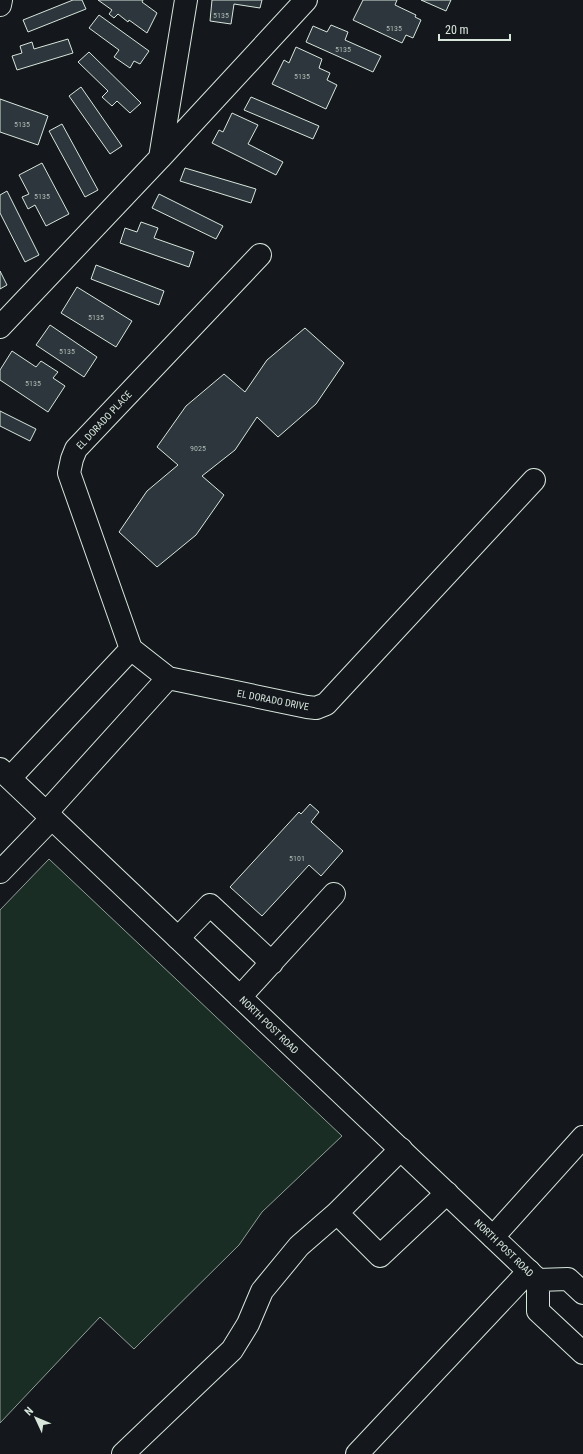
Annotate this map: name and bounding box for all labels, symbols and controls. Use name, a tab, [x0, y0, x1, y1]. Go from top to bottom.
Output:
house number: 5135	[213, 11, 229, 20]
scale bar	[439, 16, 510, 42]
text: 20 m	[445, 23, 469, 37]
house number: 5135	[386, 24, 402, 33]
house number: 5135	[335, 45, 351, 54]
house number: 5135	[294, 72, 310, 81]
house number: 5135	[14, 120, 30, 129]
house number: 5135	[34, 192, 50, 201]
house number: 5135	[88, 313, 104, 322]
house number: 5135	[59, 347, 75, 356]
house number: 5135	[25, 379, 41, 388]
street label: EL DORADO PLACE	[74, 389, 134, 451]
house number: 9025	[190, 444, 206, 453]
street label: EL DORADO DRIVE	[236, 688, 310, 712]
house number: 5101	[289, 854, 305, 863]
street label: NORTH POST ROAD	[237, 994, 301, 1056]
street label: NORTH POST ROAD	[472, 1217, 536, 1279]
north arrow	[16, 1398, 56, 1438]
text: N	[22, 1404, 36, 1418]

